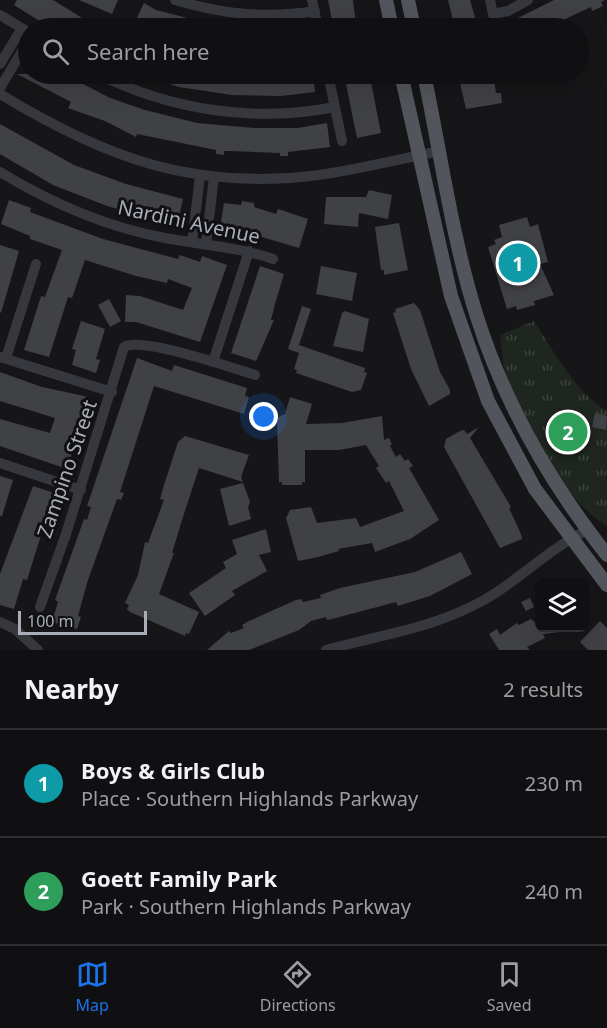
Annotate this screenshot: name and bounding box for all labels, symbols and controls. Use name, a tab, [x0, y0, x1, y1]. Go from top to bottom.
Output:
search box	[18, 18, 589, 84]
icon: search	[39, 35, 72, 68]
text: Search here	[87, 36, 209, 66]
street label: Nardini Avenue	[116, 193, 263, 250]
pin: 1	[498, 240, 538, 286]
street label: Zampino Street	[30, 396, 103, 541]
your location	[249, 402, 278, 431]
pin: 2	[548, 410, 588, 454]
map controls	[535, 578, 589, 632]
button: layers	[535, 578, 589, 632]
scale bar	[18, 608, 147, 636]
text: 100 m	[27, 610, 74, 632]
text: Nearby	[24, 671, 119, 707]
text: 2 results	[503, 676, 583, 703]
text: Boys & Girls Club	[81, 755, 265, 785]
text: 1	[38, 770, 49, 797]
text: 230 m	[525, 770, 583, 797]
text: Place · Southern Highlands Parkway	[81, 785, 418, 812]
text: Goett Family Park	[81, 863, 277, 893]
text: 2	[38, 878, 49, 905]
text: 240 m	[525, 878, 583, 905]
text: Park · Southern Highlands Parkway	[81, 893, 411, 920]
tab: Map	[75, 958, 109, 1016]
tab: Directions	[260, 958, 336, 1016]
tab: Saved	[487, 958, 531, 1016]

